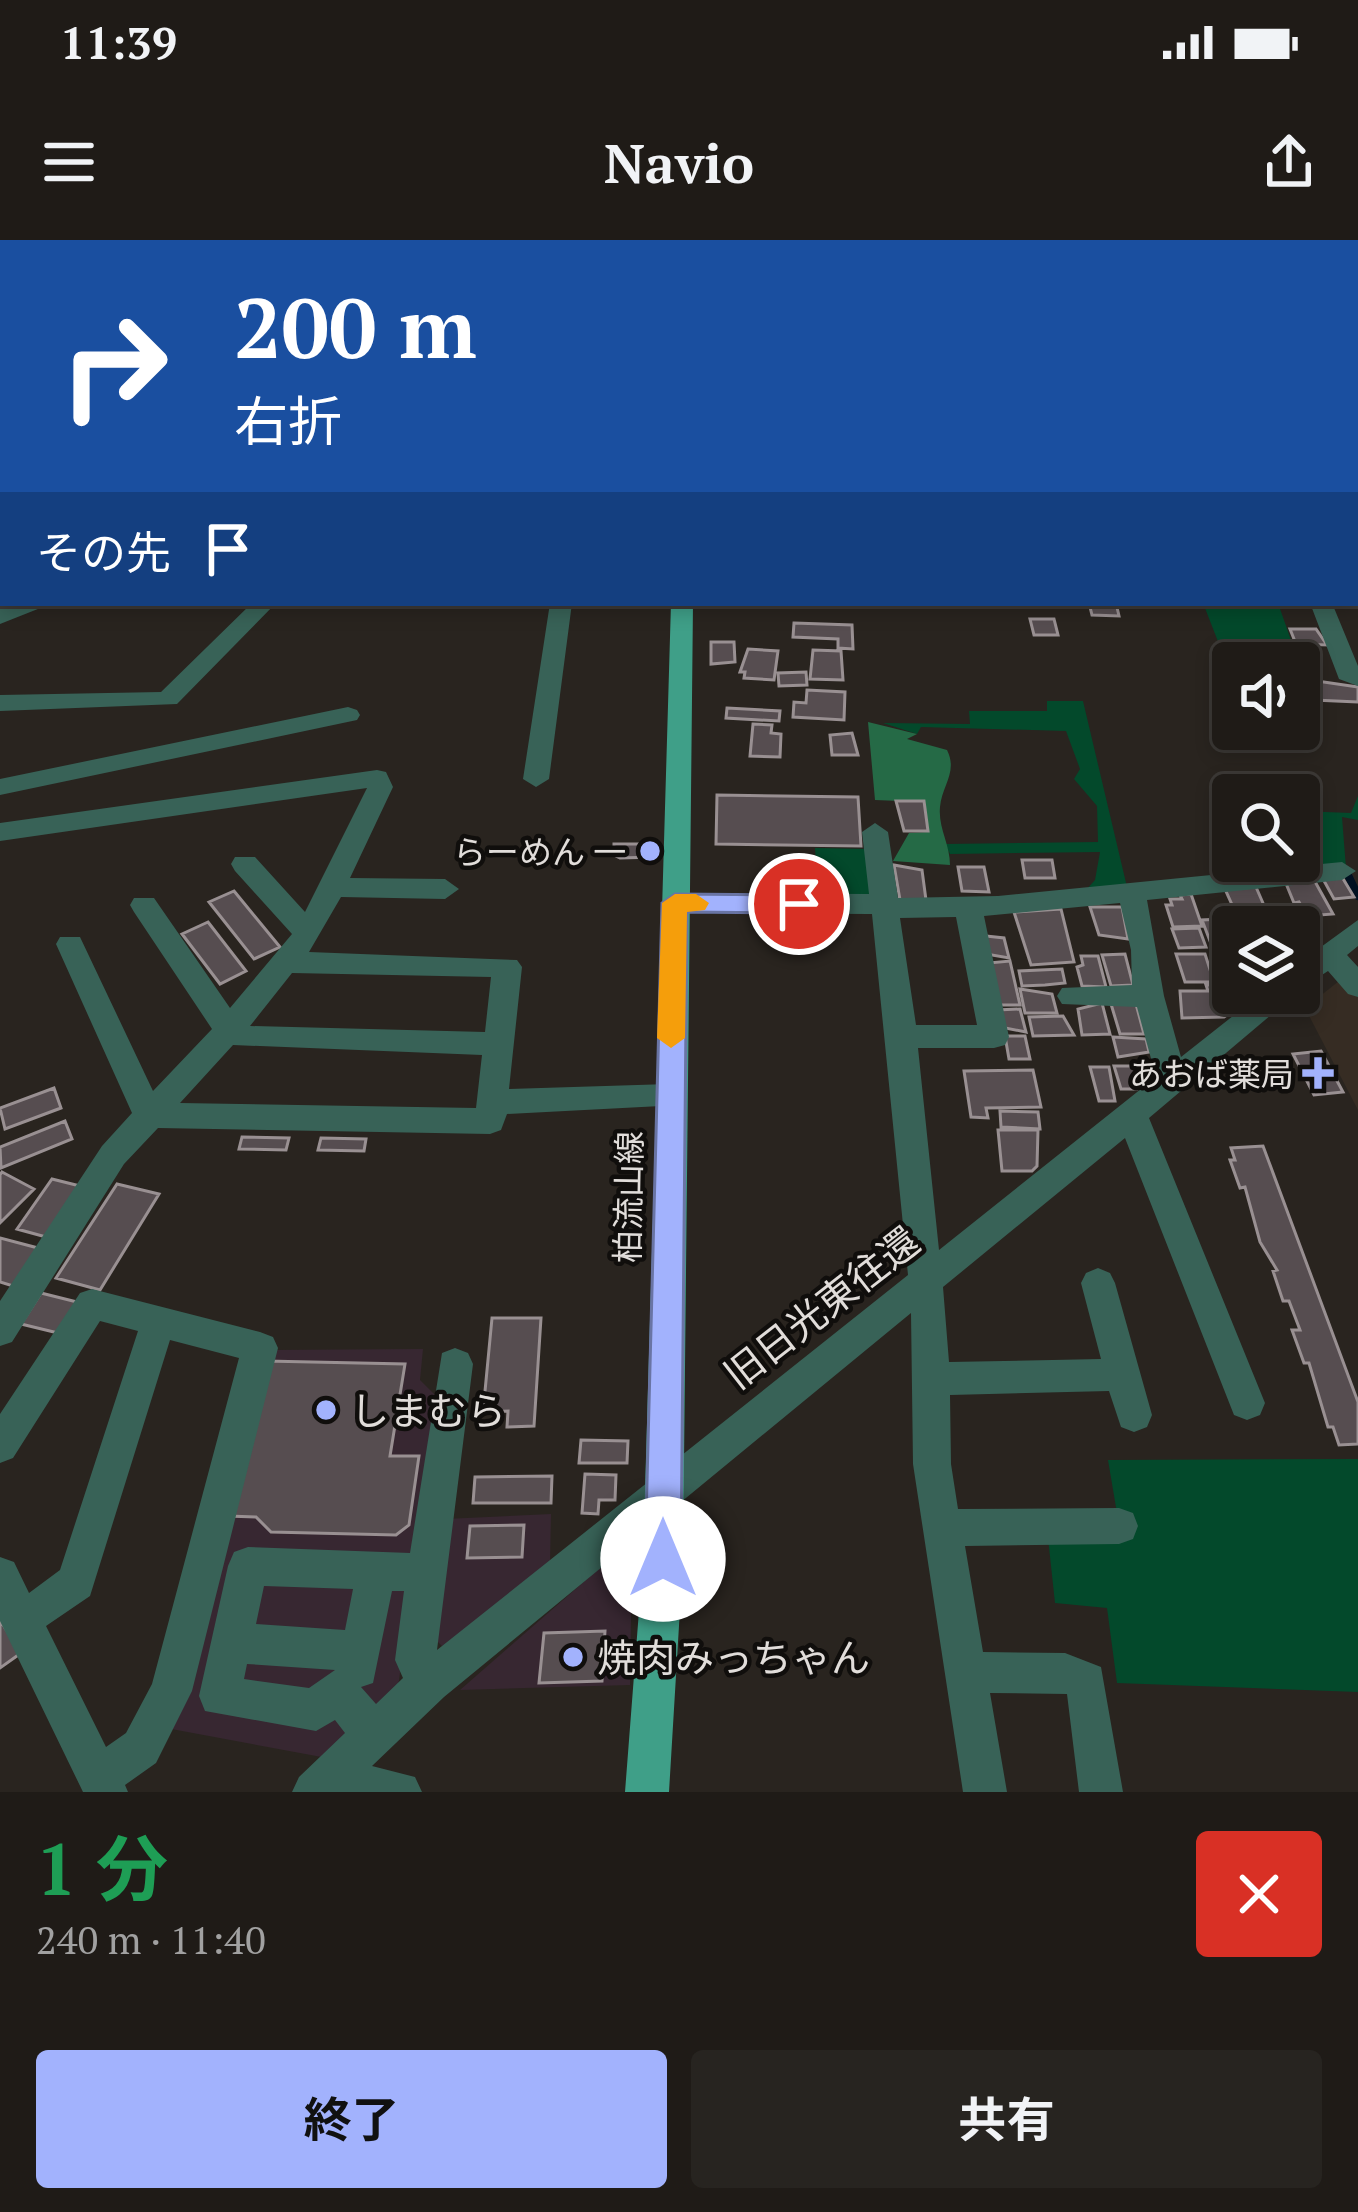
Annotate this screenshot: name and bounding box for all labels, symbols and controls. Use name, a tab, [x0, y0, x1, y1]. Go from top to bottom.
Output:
text: 11:39	[60, 12, 177, 72]
text: Navio	[604, 127, 754, 198]
icon: menu	[36, 129, 102, 195]
icon: share	[1256, 129, 1322, 195]
text: 200 m	[234, 271, 477, 382]
icon: right	[36, 288, 192, 444]
text: 右折	[234, 385, 342, 456]
icon: arrive	[195, 516, 261, 582]
text: その先	[36, 522, 171, 582]
map controls	[1212, 642, 1320, 1014]
button: sound	[1212, 642, 1320, 750]
button: search	[1212, 774, 1320, 882]
place label: らーめん 一	[453, 830, 626, 873]
marker: らーめん 一	[637, 838, 663, 864]
pin	[748, 853, 850, 955]
icon: arrive	[766, 871, 832, 937]
button: layers	[1212, 906, 1320, 1014]
place label: あおば薬局	[1129, 1052, 1294, 1095]
marker: あおば薬局	[1305, 1060, 1331, 1086]
street label: 柏流山線	[605, 1131, 651, 1263]
street label: 旧日光東往還	[713, 1214, 929, 1400]
place label: しまむら	[350, 1384, 506, 1436]
marker: しまむら	[313, 1397, 339, 1423]
position arrow	[600, 1496, 726, 1622]
place label: 焼肉みっちゃん	[597, 1631, 870, 1683]
marker: 焼肉みっちゃん	[560, 1644, 586, 1670]
text: 1 分	[36, 1820, 168, 1916]
button: close	[1196, 1831, 1322, 1957]
text: 240 m · 11:40	[36, 1913, 266, 1965]
button: 終了	[36, 2050, 667, 2188]
button: 共有	[691, 2050, 1322, 2188]

